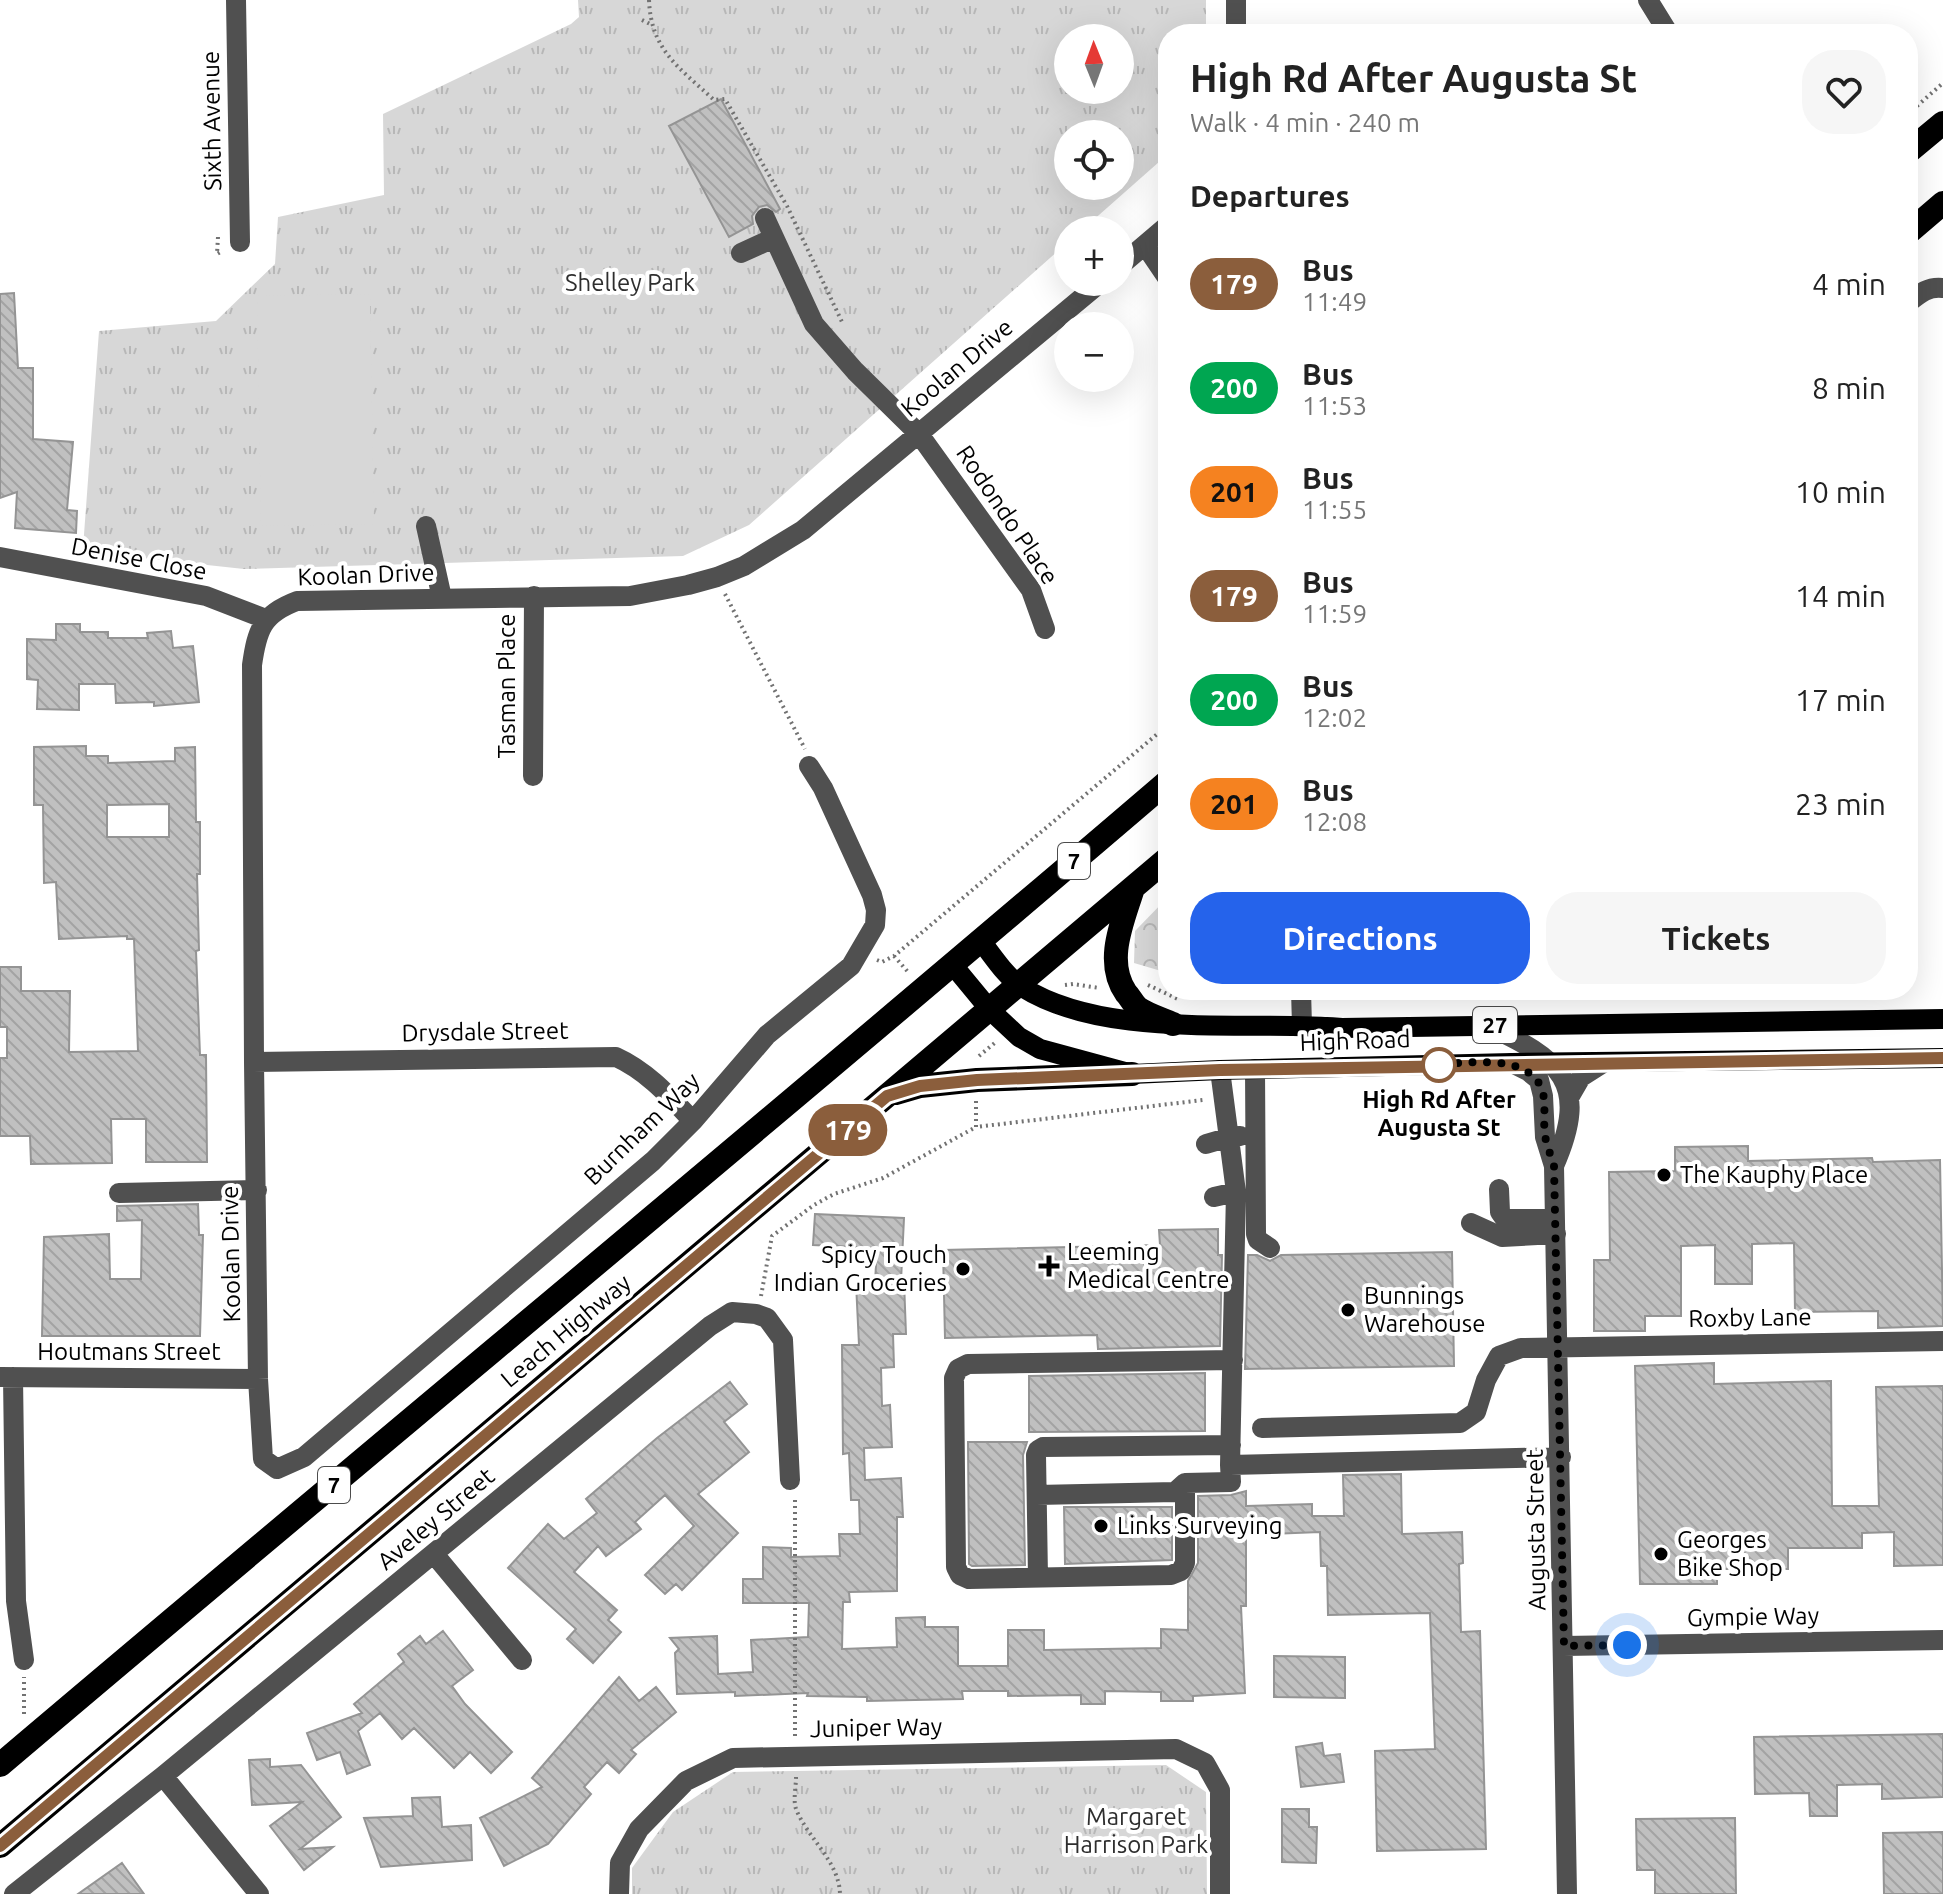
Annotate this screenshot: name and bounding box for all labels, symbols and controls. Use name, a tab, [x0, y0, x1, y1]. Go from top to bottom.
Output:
north arrow	[1054, 24, 1134, 104]
map controls	[1054, 24, 1134, 392]
button: heart	[1802, 50, 1886, 134]
street label: Sixth Avenue	[197, 51, 226, 191]
text: High Rd After Augusta St	[1190, 57, 1637, 99]
text: Walk · 4 min · 240 m	[1190, 108, 1420, 137]
button: locate	[1054, 120, 1134, 200]
text: Departures	[1190, 179, 1350, 213]
button: +	[1054, 216, 1134, 296]
text: Bus	[1302, 253, 1354, 287]
text: 4 min	[1812, 267, 1886, 301]
text: 179	[1210, 268, 1258, 299]
park label: Shelley Park	[565, 269, 695, 296]
text: 11:49	[1302, 287, 1367, 316]
button: −	[1054, 312, 1134, 392]
street label: Koolan Drive	[896, 313, 1018, 422]
text: Bus	[1302, 357, 1354, 391]
text: 8 min	[1812, 371, 1886, 405]
text: 200	[1210, 372, 1258, 403]
text: 11:53	[1302, 391, 1367, 420]
street label: Rodondo Place	[951, 440, 1064, 589]
text: Bus	[1302, 461, 1354, 495]
text: 10 min	[1795, 475, 1886, 509]
text: 201	[1210, 476, 1258, 507]
text: 11:55	[1302, 495, 1367, 524]
street label: Denise Close	[69, 532, 209, 585]
street label: Koolan Drive	[297, 559, 435, 590]
text: Bus	[1302, 565, 1354, 599]
text: 14 min	[1795, 579, 1886, 613]
text: 179	[1210, 580, 1258, 611]
text: 11:59	[1302, 599, 1367, 628]
street label: Tasman Place	[493, 614, 520, 758]
text: Bus	[1302, 669, 1354, 703]
text: 17 min	[1795, 683, 1886, 717]
text: 200	[1210, 684, 1258, 715]
text: 12:02	[1302, 703, 1367, 732]
text: Bus	[1302, 773, 1354, 807]
text: 23 min	[1795, 787, 1886, 821]
text: 201	[1210, 788, 1258, 819]
text: 12:08	[1302, 807, 1367, 836]
road number: 7	[1058, 843, 1090, 879]
button: Directions	[1190, 892, 1530, 984]
button: Tickets	[1546, 892, 1886, 984]
road number: 27	[1473, 1007, 1517, 1043]
street label: Drysdale Street	[401, 1017, 569, 1046]
street label: High Road	[1299, 1025, 1411, 1056]
marker: High Rd After Augusta St	[1422, 1048, 1456, 1082]
street label: Burnham Way	[578, 1067, 705, 1190]
place label: High Rd After Augusta St	[1362, 1086, 1516, 1141]
line badge: 179	[802, 1104, 894, 1156]
text: 179	[824, 1114, 872, 1145]
place label: The Kauphy Place	[1680, 1161, 1868, 1188]
marker: The Kauphy Place	[1655, 1166, 1673, 1184]
street label: Koolan Drive	[216, 1185, 245, 1323]
place label: Leeming Medical Centre	[1067, 1238, 1230, 1293]
place label: Spicy Touch Indian Groceries	[774, 1241, 947, 1296]
marker: Leeming Medical Centre	[1038, 1255, 1060, 1277]
marker: Spicy Touch Indian Groceries	[954, 1260, 972, 1278]
street label: Leach Highway	[495, 1268, 636, 1393]
place label: Bunnings Warehouse	[1364, 1282, 1486, 1337]
marker: Bunnings Warehouse	[1339, 1301, 1357, 1319]
street label: Roxby Lane	[1688, 1303, 1812, 1332]
street label: Houtmans Street	[37, 1338, 221, 1365]
street label: Augusta Street	[1521, 1448, 1550, 1611]
street label: Aveley Street	[372, 1462, 500, 1575]
road number: 7	[318, 1467, 350, 1503]
place label: Links Surveying	[1117, 1512, 1283, 1539]
marker: Links Surveying	[1092, 1517, 1110, 1535]
place label: Georges Bike Shop	[1677, 1526, 1783, 1581]
marker: Georges Bike Shop	[1652, 1545, 1670, 1563]
street label: Gympie Way	[1687, 1602, 1820, 1631]
your location	[1607, 1625, 1647, 1665]
street label: Juniper Way	[810, 1713, 943, 1742]
park label: Margaret Harrison Park	[1064, 1803, 1208, 1858]

